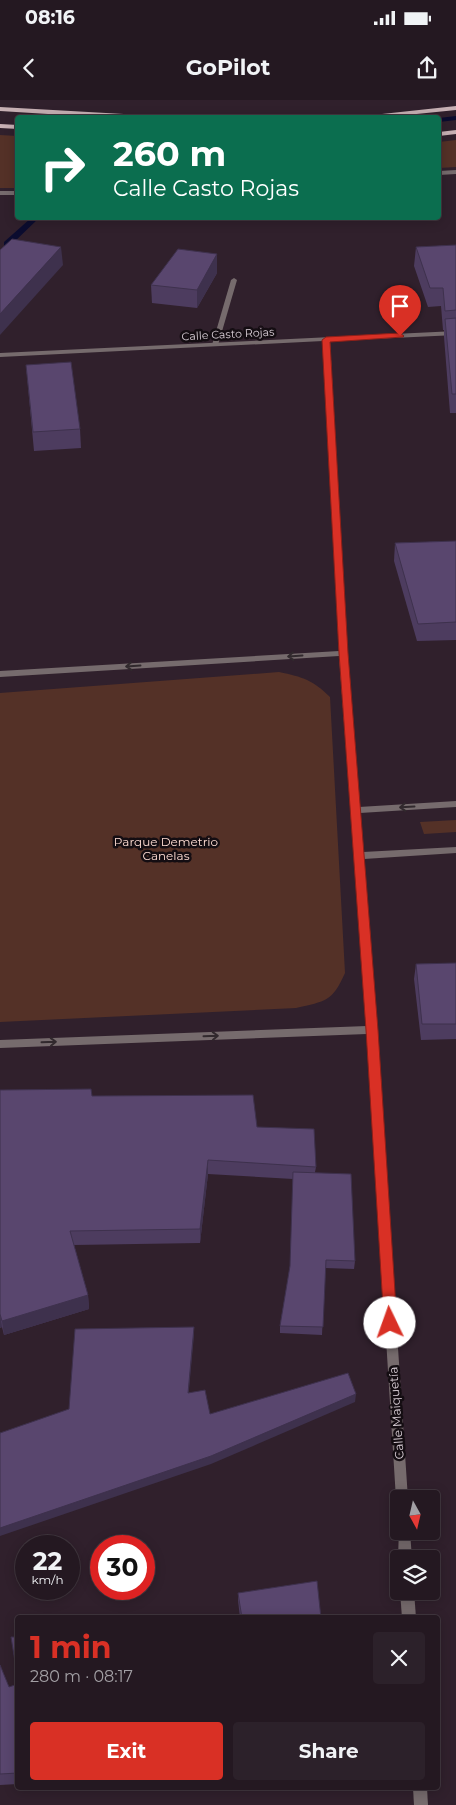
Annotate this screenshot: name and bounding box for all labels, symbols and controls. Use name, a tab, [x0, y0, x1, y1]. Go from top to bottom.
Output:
text: 08:16	[25, 6, 75, 29]
icon: back	[15, 54, 43, 82]
text: GoPilot	[186, 54, 270, 81]
icon: share	[413, 54, 441, 82]
text: 260 m	[113, 132, 226, 175]
icon: right	[30, 135, 95, 200]
text: Calle Casto Rojas	[113, 175, 299, 202]
pin	[379, 285, 421, 336]
icon: arrive	[386, 292, 414, 320]
street label: Calle Casto Rojas	[181, 325, 275, 343]
one-way arrow	[287, 651, 303, 661]
one-way arrow	[125, 662, 141, 671]
one-way arrow	[400, 802, 416, 811]
park label: Parque Demetrio Canelas	[114, 834, 218, 863]
one-way arrow	[202, 1031, 219, 1041]
one-way arrow	[40, 1038, 56, 1047]
position arrow	[363, 1296, 415, 1348]
street label: Calle Maiquetía	[385, 1366, 407, 1460]
north arrow	[390, 1490, 440, 1540]
map controls	[390, 1490, 440, 1600]
speed limit sign: 30	[90, 1535, 155, 1600]
text: 22	[33, 1546, 62, 1576]
button: layers	[390, 1550, 440, 1600]
text: km/h	[31, 1572, 64, 1587]
text: 1 min	[30, 1629, 111, 1666]
button: close	[373, 1632, 425, 1684]
text: 280 m · 08:17	[30, 1667, 133, 1686]
button: Exit	[30, 1722, 223, 1780]
button: Share	[233, 1722, 425, 1780]

